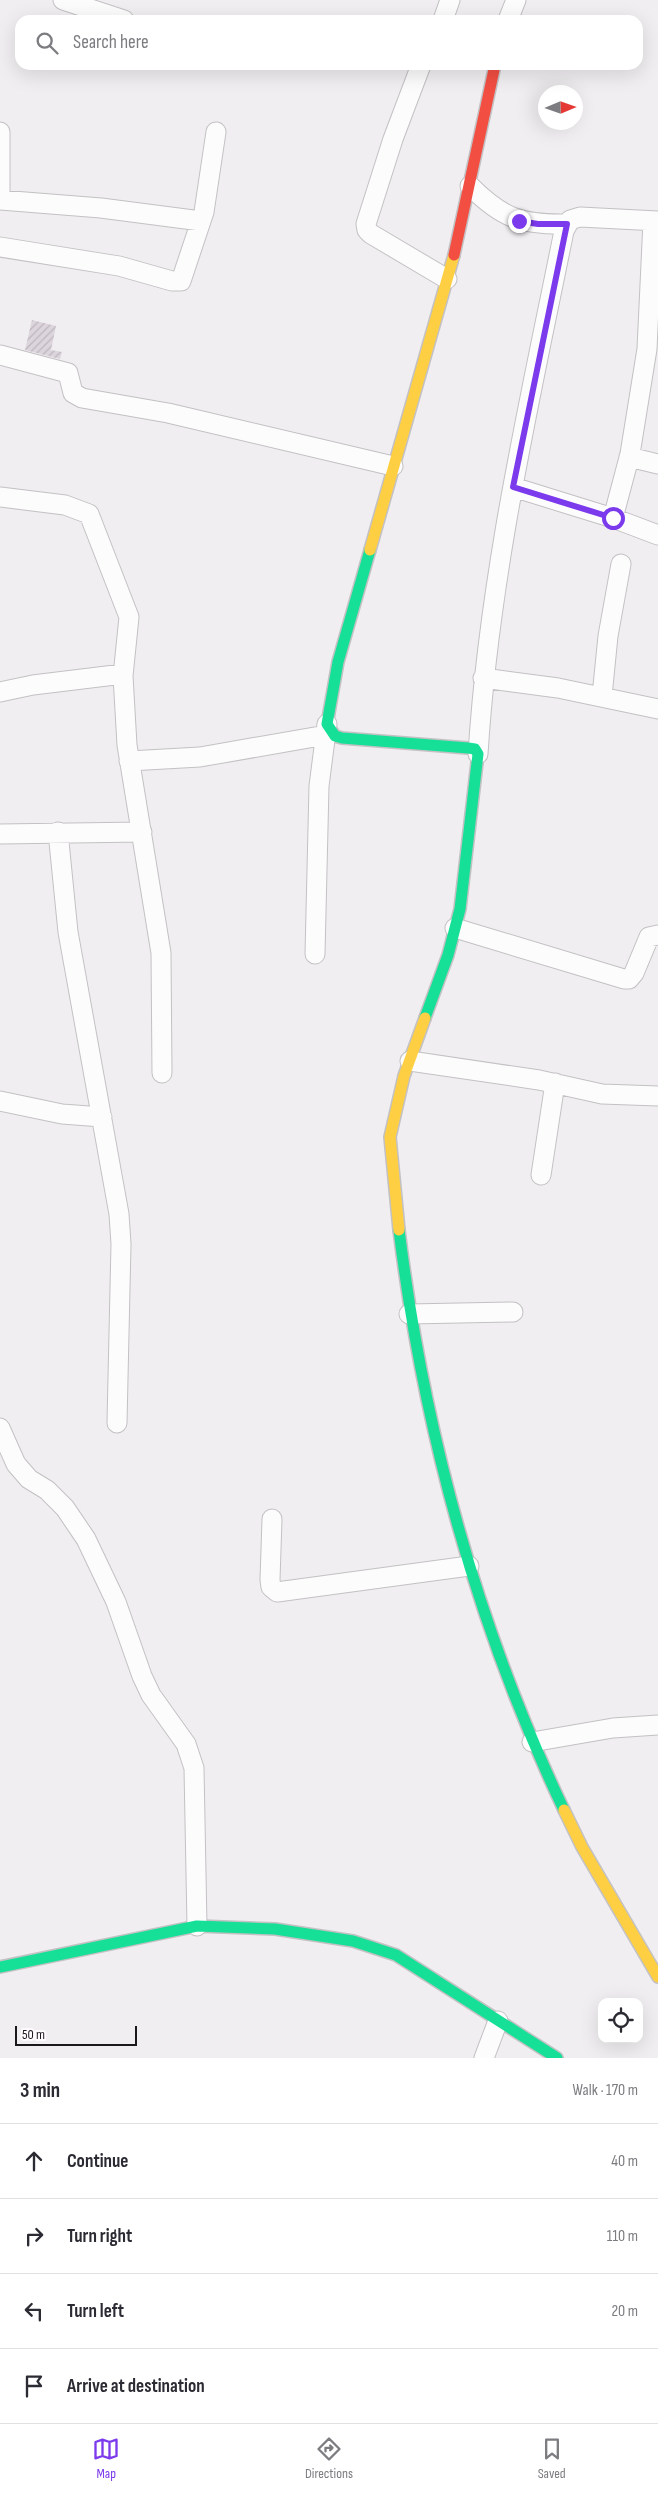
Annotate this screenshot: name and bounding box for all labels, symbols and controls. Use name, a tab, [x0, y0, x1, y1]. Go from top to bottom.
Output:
search box	[15, 15, 643, 70]
icon: search	[33, 29, 61, 57]
text: Search here	[73, 31, 149, 54]
north arrow	[538, 85, 583, 130]
route end	[508, 210, 531, 233]
route start	[602, 507, 625, 530]
map controls	[598, 1998, 643, 2043]
button: locate	[598, 1998, 643, 2043]
scale bar	[15, 2023, 138, 2046]
text: 50 m	[22, 2026, 45, 2043]
text: 3 min	[20, 2078, 60, 2103]
text: Walk · 170 m	[573, 2081, 638, 2100]
icon: ahead	[20, 2147, 48, 2175]
text: Continue	[67, 2150, 128, 2173]
text: 40 m	[611, 2152, 638, 2171]
icon: right	[20, 2222, 48, 2250]
text: Turn right	[67, 2225, 132, 2248]
text: 110 m	[607, 2227, 638, 2246]
icon: left	[20, 2297, 48, 2325]
text: Turn left	[67, 2300, 124, 2323]
text: 20 m	[611, 2302, 638, 2321]
icon: arrive	[20, 2372, 48, 2400]
text: Arrive at destination	[67, 2375, 205, 2398]
tab: Map	[92, 2435, 120, 2482]
tab: Directions	[305, 2435, 353, 2482]
tab: Saved	[538, 2435, 566, 2482]

